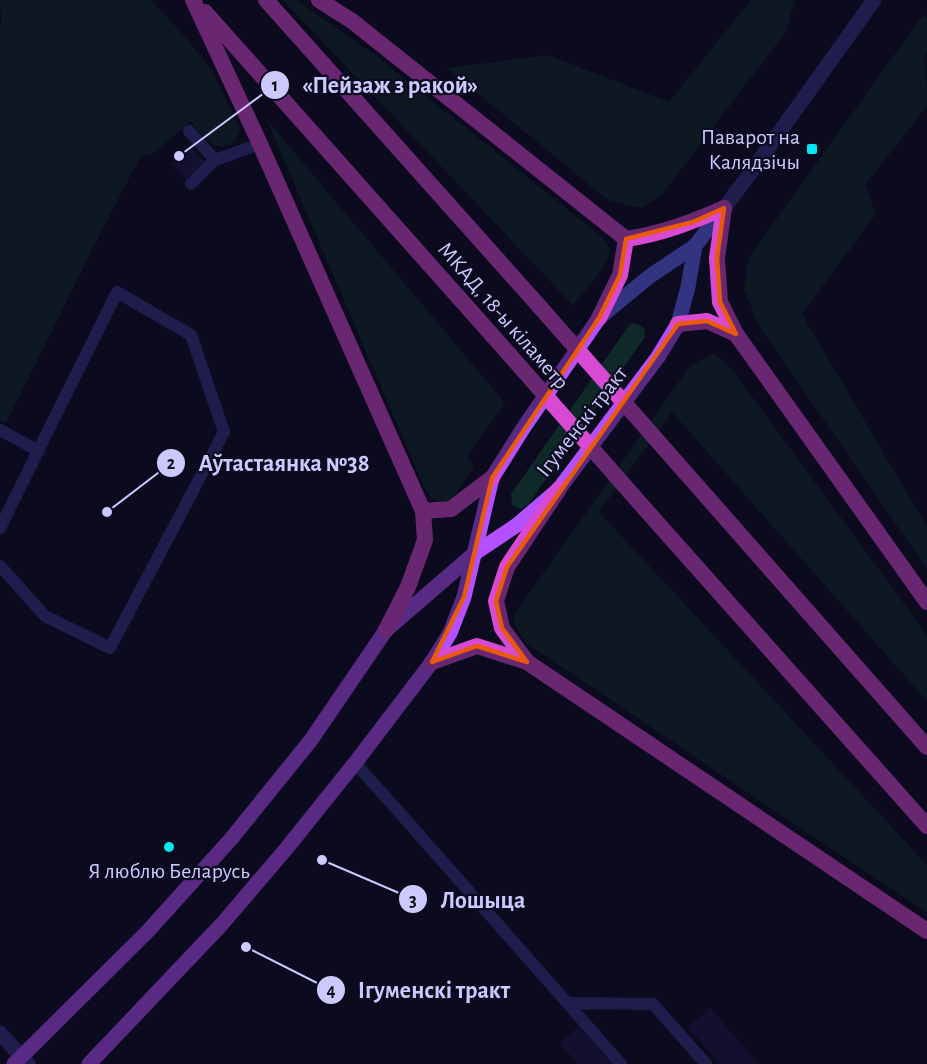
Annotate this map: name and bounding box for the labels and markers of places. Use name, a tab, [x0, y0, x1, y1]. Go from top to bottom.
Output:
callout: «Пейзаж з ракой»	[260, 64, 490, 106]
place label: Паварот на Калядзічы	[701, 126, 800, 173]
marker: Паварот на Калядзічы	[805, 142, 819, 156]
callout: Аўтастаянка №38	[156, 442, 381, 484]
marker: Я люблю Беларусь	[162, 840, 176, 854]
place label: Я люблю Беларусь	[88, 860, 250, 882]
callout: Лошыца	[398, 878, 537, 920]
callout: Ігуменскі тракт	[316, 969, 522, 1011]

